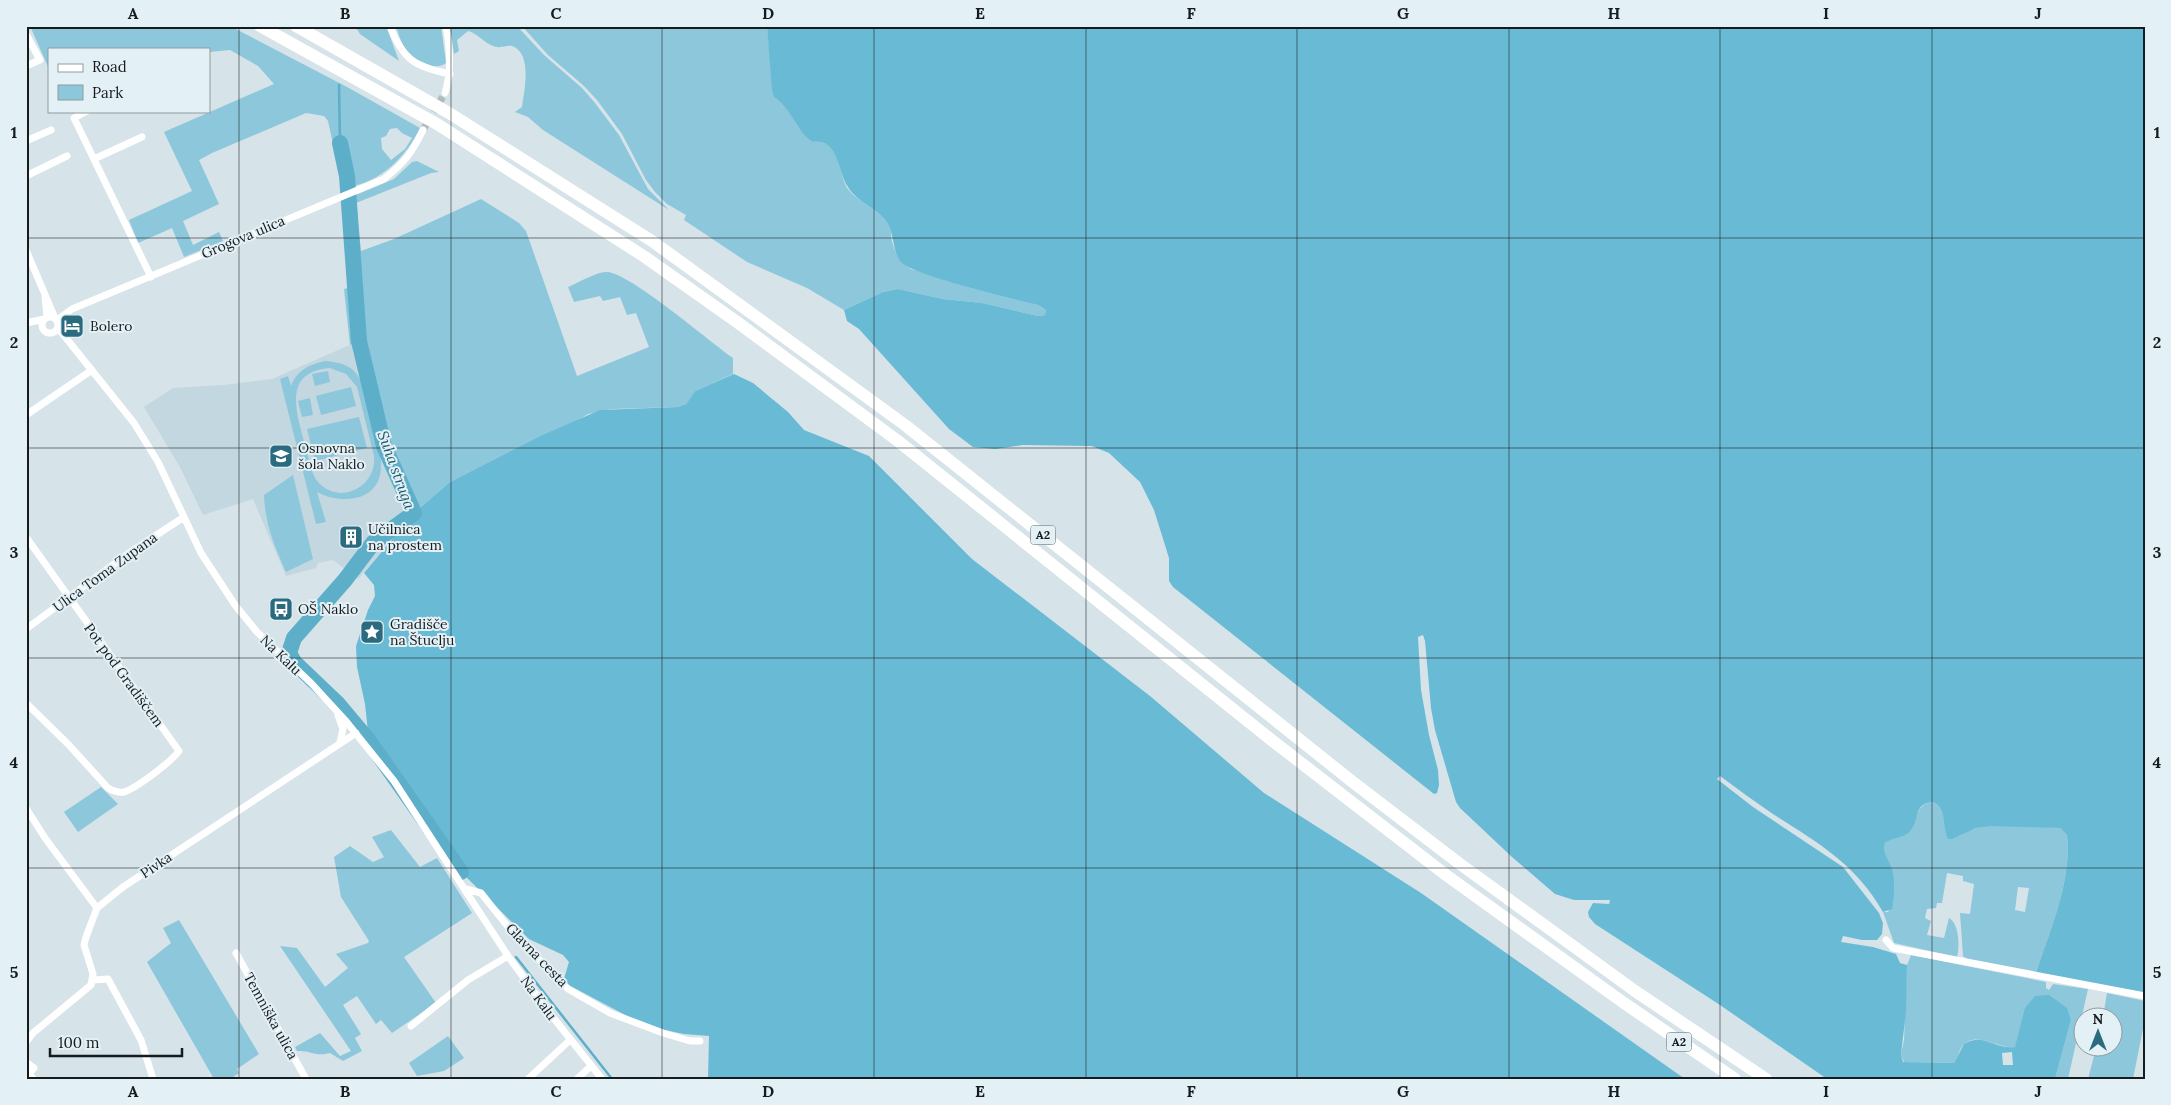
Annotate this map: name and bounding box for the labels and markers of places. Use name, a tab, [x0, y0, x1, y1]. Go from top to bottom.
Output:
hotel icon: Bolero	[59, 313, 85, 339]
place label: Bolero	[90, 317, 132, 335]
place label: Osnovna šola Naklo	[298, 439, 365, 473]
school or university icon: Osnovna šola Naklo	[268, 443, 294, 469]
place label: Učilnica na prostem	[368, 520, 442, 554]
building icon: Učilnica na prostem	[338, 524, 364, 550]
bus stop icon: OŠ Naklo	[268, 596, 294, 622]
place label: OŠ Naklo	[298, 600, 358, 618]
place label: Gradišče na Štuclju	[390, 615, 454, 649]
place icon: Gradišče na Štuclju	[359, 619, 385, 645]

